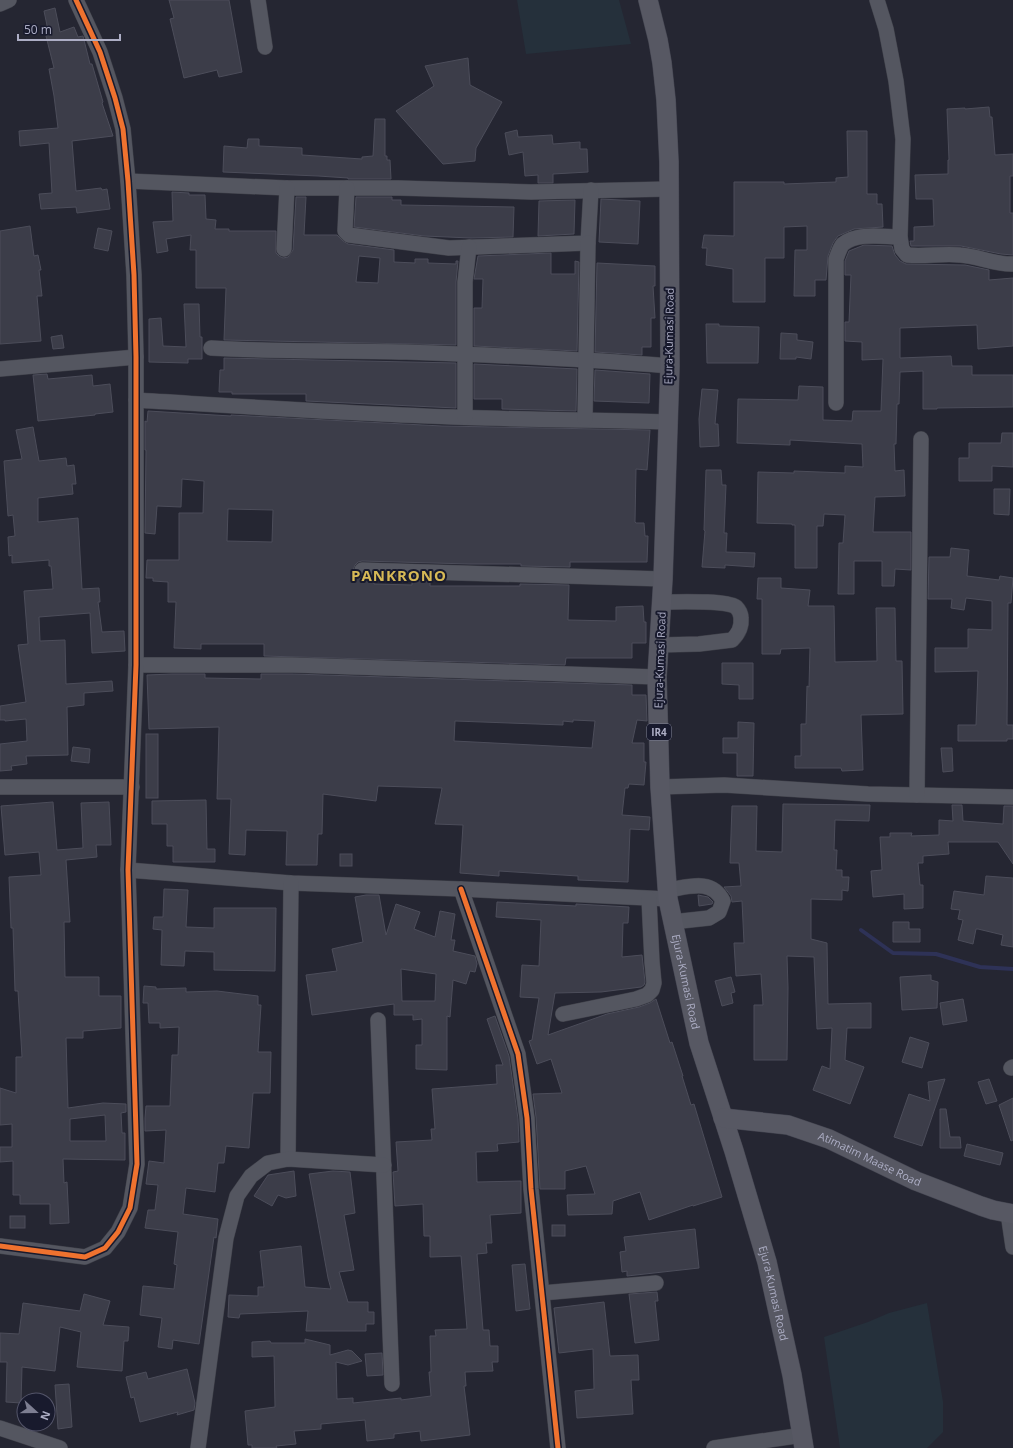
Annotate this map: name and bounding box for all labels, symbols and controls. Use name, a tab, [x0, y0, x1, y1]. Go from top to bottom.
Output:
scale bar	[18, 16, 120, 42]
text: 50 m	[24, 21, 52, 38]
street label: Ejura-Kumasi Road	[660, 288, 677, 384]
district label: PANKRONO	[351, 565, 447, 585]
street label: Ejura-Kumasi Road	[650, 611, 669, 709]
road number: IR4	[647, 724, 671, 740]
street label: Ejura-Kumasi Road	[669, 933, 704, 1030]
street label: Atimatim Maase Road	[816, 1128, 923, 1189]
street label: Ejura-Kumasi Road	[756, 1244, 792, 1342]
north arrow	[16, 1392, 56, 1432]
text: N	[37, 1409, 54, 1423]

